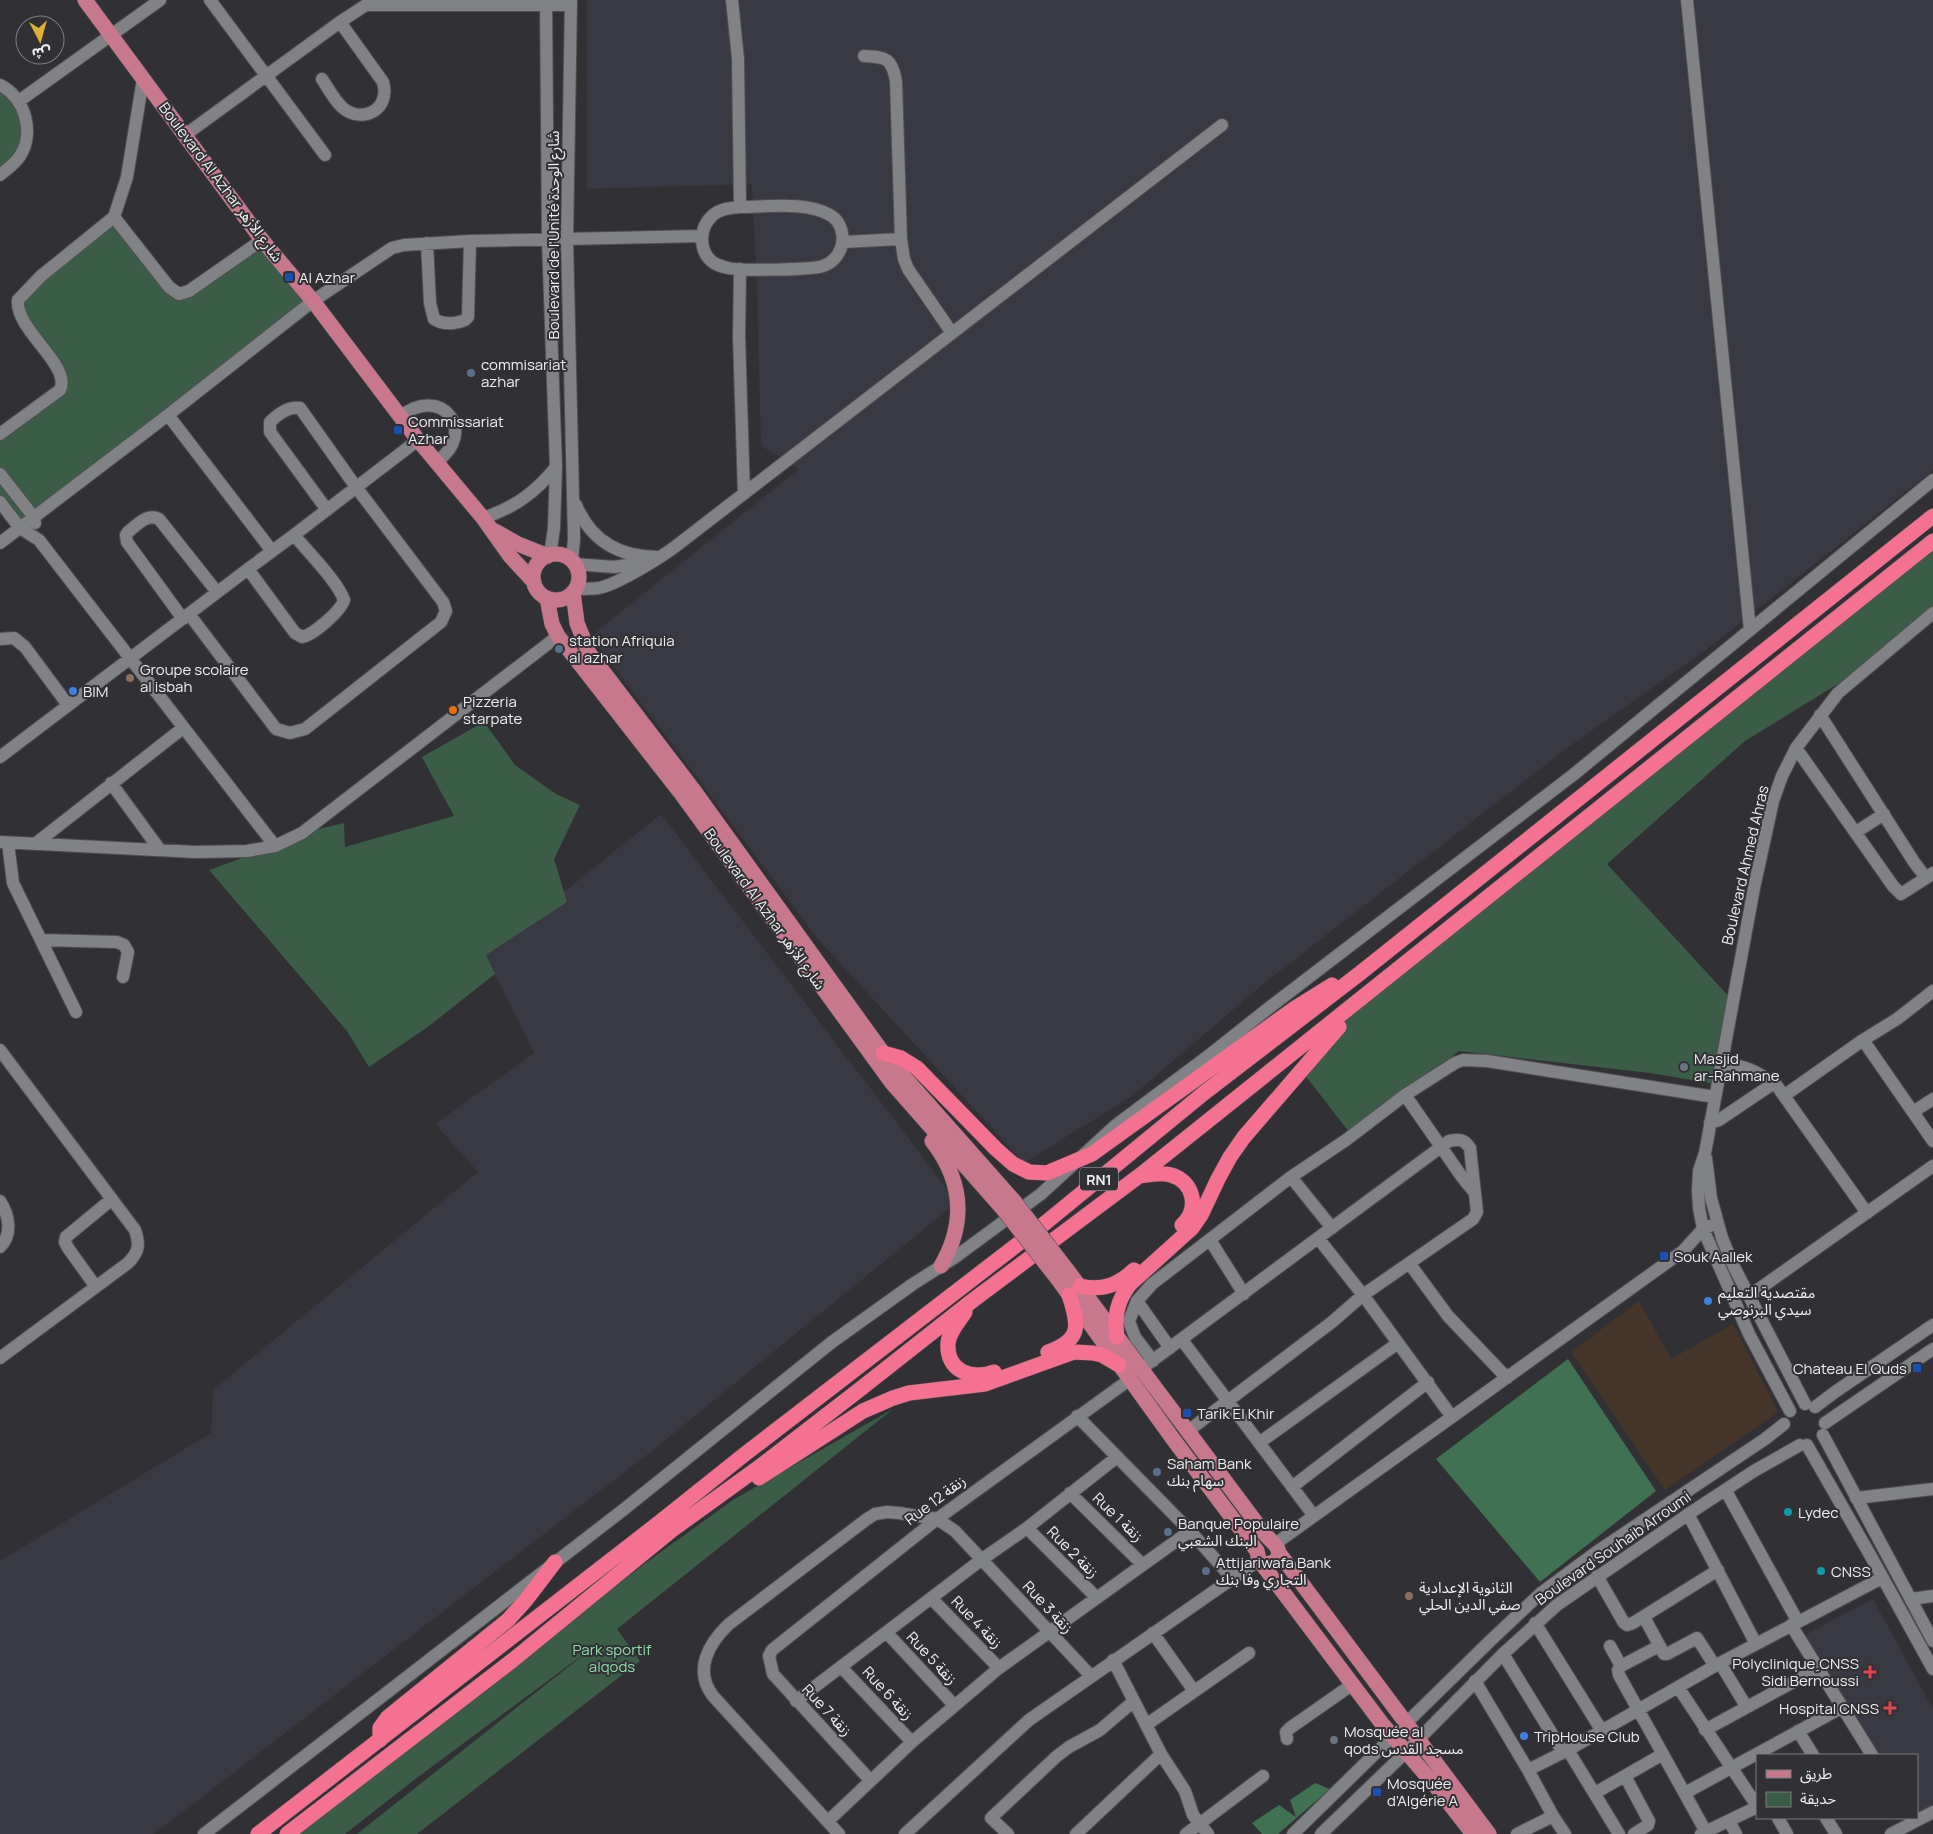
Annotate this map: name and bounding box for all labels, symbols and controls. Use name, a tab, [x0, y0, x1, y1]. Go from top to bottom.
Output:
north arrow	[15, 15, 65, 65]
text: ش	[31, 43, 52, 64]
street label: Boulevard Al Azhar شارع الأزهر	[152, 98, 288, 267]
street label: Boulevard de l'Unité شارع الوحدة	[543, 130, 566, 339]
place label: Al Azhar	[299, 267, 356, 288]
marker: Al Azhar	[283, 271, 295, 283]
place label: commisariat azhar	[481, 354, 566, 392]
marker: commisariat azhar	[465, 367, 477, 379]
place label: Commissariat Azhar	[408, 411, 504, 449]
marker: Commissariat Azhar	[392, 424, 404, 436]
place label: station Afriquia al azhar	[569, 630, 675, 668]
marker: station Afriquia al azhar	[553, 643, 565, 655]
place label: Groupe scolaire al isbah	[140, 659, 249, 697]
marker: Groupe scolaire al isbah	[124, 672, 136, 684]
place label: BIM	[83, 681, 108, 702]
marker: BIM	[67, 685, 79, 697]
place label: Pizzeria starpate	[463, 691, 523, 729]
marker: Pizzeria starpate	[447, 704, 459, 716]
street label: Boulevard Ahmed Ahras	[1716, 783, 1774, 947]
street label: Boulevard Al Azhar شارع الأزهر	[698, 824, 831, 995]
place label: Masjid ar-Rahmane	[1694, 1048, 1780, 1086]
marker: Masjid ar-Rahmane	[1678, 1061, 1690, 1073]
road number: RN1	[1080, 1168, 1118, 1190]
place label: Souk Aallek	[1674, 1246, 1753, 1267]
marker: Souk Aallek	[1658, 1250, 1670, 1262]
place label: مقتصدية التعليم سيدي البرنوصي	[1718, 1282, 1815, 1321]
marker: مقتصدية التعليم سيدي البرنوصي	[1702, 1295, 1714, 1307]
place label: Chateau El Quds	[1793, 1358, 1907, 1379]
marker: Chateau El Quds	[1911, 1362, 1923, 1374]
place label: Tarik El Khir	[1197, 1403, 1275, 1424]
marker: Tarik El Khir	[1181, 1407, 1193, 1419]
place label: Saham Bank سهام بنك	[1167, 1453, 1252, 1492]
marker: Saham Bank سهام بنك	[1151, 1466, 1163, 1478]
street label: Rue 12 زنقة	[900, 1470, 970, 1530]
street label: Boulevard Souhaib Arroumi	[1531, 1486, 1695, 1610]
street label: Rue 1 زنقة	[1088, 1488, 1148, 1546]
place label: Lydec	[1798, 1502, 1838, 1523]
marker: Lydec	[1782, 1506, 1794, 1518]
place label: Banque Populaire البنك الشعبي	[1178, 1513, 1299, 1552]
street label: Rue 2 زنقة	[1042, 1521, 1104, 1583]
marker: Banque Populaire البنك الشعبي	[1162, 1526, 1174, 1538]
place label: Attijariwafa Bank التجاري وفا بنك	[1216, 1552, 1331, 1591]
place label: CNSS	[1831, 1561, 1871, 1582]
marker: Attijariwafa Bank التجاري وفا بنك	[1200, 1565, 1212, 1577]
marker: CNSS	[1815, 1565, 1827, 1577]
street label: Rue 3 زنقة	[1018, 1576, 1078, 1638]
place label: الثانوية الإعدادية صفي الدين الحلي	[1419, 1577, 1520, 1616]
marker: الثانوية الإعدادية صفي الدين الحلي	[1403, 1590, 1415, 1602]
street label: Rue 4 زنقة	[947, 1591, 1007, 1653]
street label: Rue 5 زنقة	[902, 1627, 962, 1689]
park label: Park sportif alqods	[573, 1639, 652, 1677]
place label: Polyclinique ِCNSS Sidi Bernoussi	[1732, 1653, 1859, 1691]
street label: Rue 6 زنقة	[858, 1662, 918, 1724]
marker: Polyclinique ِCNSS Sidi Bernoussi	[1863, 1665, 1877, 1679]
street label: Rue 7 زنقة	[797, 1679, 857, 1741]
place label: Hospital CNSS	[1779, 1698, 1879, 1719]
marker: Hospital CNSS	[1883, 1701, 1897, 1715]
place label: Mosquée al qods مسجد القدس	[1344, 1721, 1464, 1759]
place label: TripHouse Club	[1534, 1726, 1640, 1747]
marker: TripHouse Club	[1518, 1730, 1530, 1742]
marker: Mosquée al qods مسجد القدس	[1328, 1734, 1340, 1746]
legend	[1756, 1754, 1918, 1819]
text: طريق	[1800, 1763, 1832, 1784]
place label: Mosquée d'Algérie A	[1387, 1773, 1459, 1811]
marker: Mosquée d'Algérie A	[1371, 1786, 1383, 1798]
text: حديقة	[1800, 1788, 1836, 1809]

